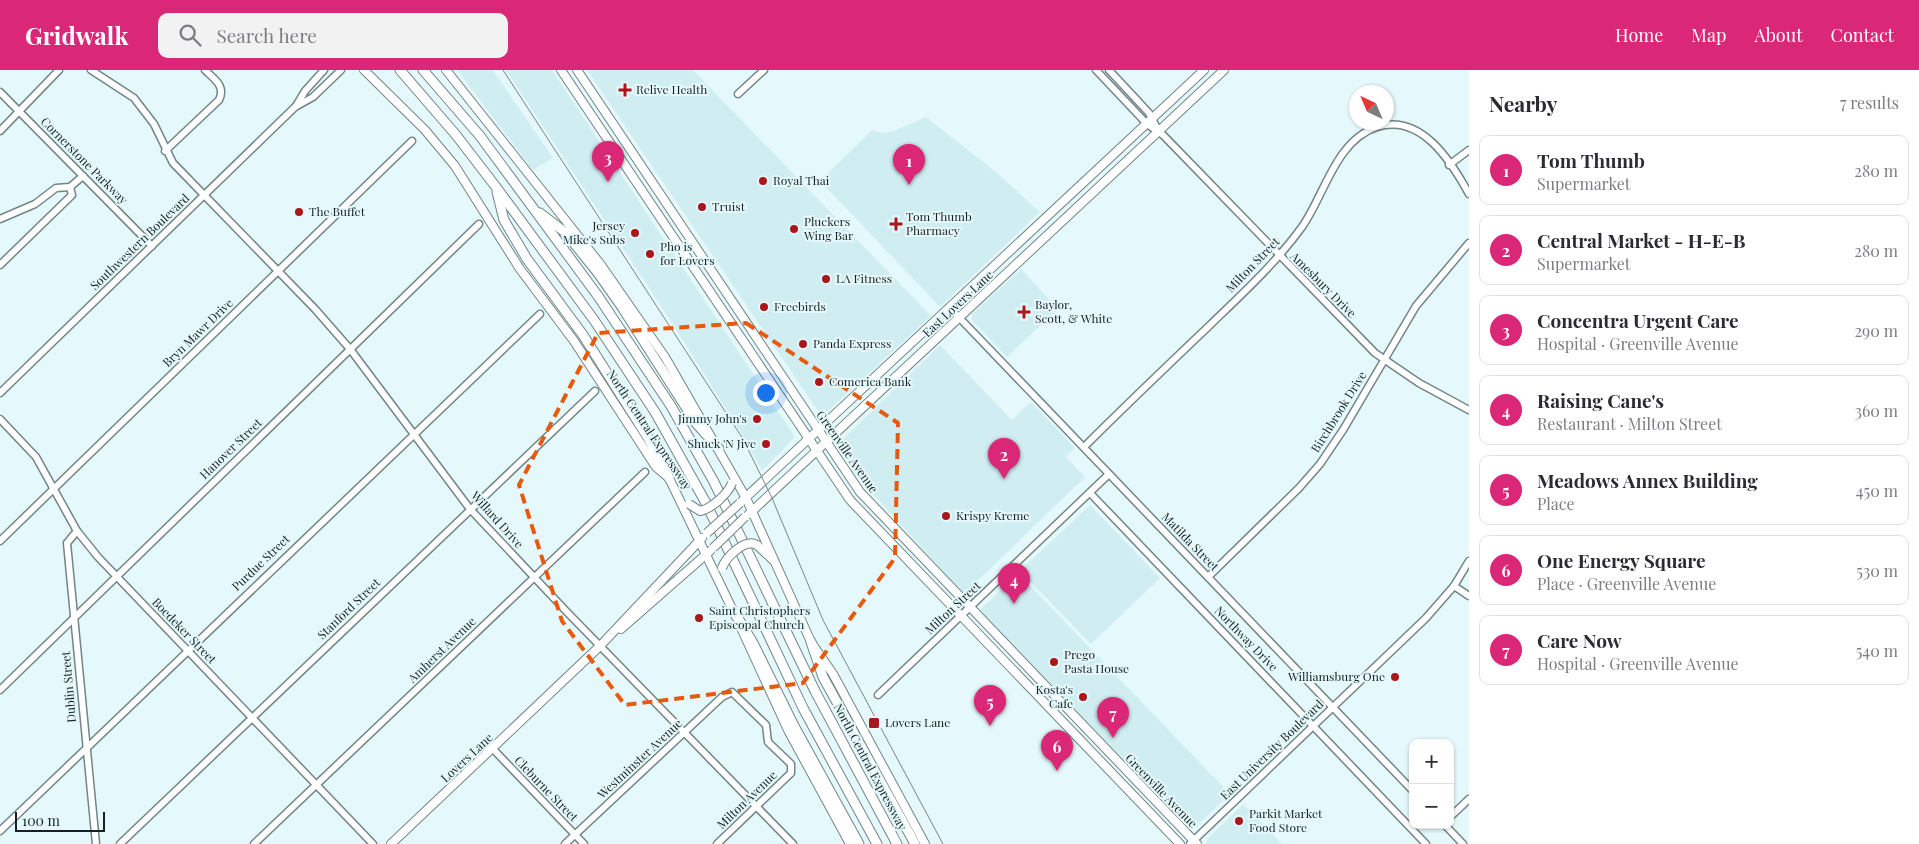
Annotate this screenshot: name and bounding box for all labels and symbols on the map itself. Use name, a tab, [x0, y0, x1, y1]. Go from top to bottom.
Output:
place label: Relive Health	[636, 81, 707, 97]
marker: Relive Health	[618, 83, 632, 97]
north arrow	[1349, 85, 1394, 130]
street label: Cornerstone Parkway	[38, 113, 132, 207]
pin: 3	[592, 141, 624, 182]
pin: 1	[893, 144, 925, 185]
place label: Royal Thai	[773, 172, 830, 188]
marker: Royal Thai	[757, 175, 769, 187]
street label: Southwestern Boulevard	[86, 190, 192, 293]
place label: Truist	[712, 198, 746, 214]
marker: Truist	[696, 201, 708, 213]
place label: The Buffet	[309, 203, 366, 219]
marker: The Buffet	[293, 206, 305, 218]
place label: Tom Thumb Pharmacy	[906, 208, 972, 238]
place label: Pluckers Wing Bar	[803, 213, 854, 243]
place label: Jersey Mike's Subs	[563, 217, 625, 247]
marker: Tom Thumb Pharmacy	[890, 218, 902, 230]
marker: Pluckers Wing Bar	[788, 223, 800, 235]
marker: Jersey Mike's Subs	[629, 227, 641, 239]
street label: Milton Street	[1222, 233, 1283, 295]
place label: Pho is for Lovers	[660, 238, 715, 268]
street label: Amesbury Drive	[1287, 247, 1360, 321]
marker: Pho is for Lovers	[644, 248, 656, 260]
street label: East Lovers Lane	[919, 266, 996, 340]
place label: LA Fitness	[836, 270, 892, 286]
marker: LA Fitness	[820, 273, 832, 285]
street label: Bryn Mawr Drive	[159, 295, 236, 370]
place label: Baylor, Scott, & White	[1035, 296, 1112, 326]
place label: Freebirds	[774, 298, 826, 314]
marker: Freebirds	[758, 301, 770, 313]
marker: Baylor, Scott, & White	[1017, 305, 1031, 319]
place label: Panda Express	[813, 335, 891, 351]
marker: Panda Express	[797, 338, 809, 350]
street label: North Central Expressway	[604, 366, 696, 493]
street label: Birchbrook Drive	[1307, 368, 1369, 455]
place label: Comerica Bank	[829, 373, 912, 389]
marker: Comerica Bank	[813, 376, 825, 388]
your location	[753, 380, 779, 406]
street label: Greenville Avenue	[813, 407, 882, 496]
place label: Jimmy John's	[677, 410, 747, 426]
marker: Jimmy John's	[751, 413, 763, 425]
street label: Hanover Street	[196, 414, 265, 482]
place label: Shuck 'N Jive	[687, 435, 756, 451]
marker: Shuck 'N Jive	[760, 438, 772, 450]
pin: 2	[988, 438, 1020, 479]
street label: Willard Drive	[467, 487, 528, 551]
place label: Krispy Kreme	[956, 507, 1029, 523]
street label: Matilda Street	[1159, 509, 1223, 575]
marker: Krispy Kreme	[940, 510, 952, 522]
street label: Purdue Street	[228, 530, 293, 594]
pin: 4	[998, 563, 1030, 604]
street label: Stanford Street	[313, 574, 384, 642]
street label: Milton Street	[921, 577, 984, 637]
street label: Boedeker Street	[149, 594, 221, 667]
place label: Saint Christophers Episcopal Church	[709, 602, 810, 632]
street label: Northway Drive	[1212, 602, 1282, 674]
marker: Saint Christophers Episcopal Church	[693, 612, 705, 624]
street label: Amherst Avenue	[403, 613, 479, 686]
place label: Prego Pasta House	[1064, 646, 1129, 676]
street label: Dublin Street	[57, 650, 79, 723]
marker: Prego Pasta House	[1048, 656, 1060, 668]
place label: Williamsburg One	[1287, 668, 1385, 684]
marker: Williamsburg One	[1389, 671, 1401, 683]
place label: Kosta's Cafe	[1036, 681, 1073, 711]
pin: 5	[974, 685, 1006, 726]
marker: Kosta's Cafe	[1077, 691, 1089, 703]
street label: East University Boulevard	[1216, 696, 1326, 803]
pin: 7	[1097, 697, 1129, 738]
street label: North Central Expressway	[831, 700, 911, 833]
place label: Lovers Lane	[885, 714, 950, 730]
street label: Westminster Avenue	[593, 715, 685, 802]
marker: Lovers Lane	[867, 716, 881, 730]
street label: Lovers Lane	[437, 729, 496, 785]
pin: 6	[1041, 730, 1073, 771]
street label: Greenville Avenue	[1122, 750, 1201, 831]
street label: Cleburne Street	[511, 752, 583, 825]
street label: Milton Avenue	[713, 767, 780, 832]
place label: Parkit Market Food Store	[1249, 805, 1323, 835]
scale bar	[15, 809, 105, 832]
marker: Parkit Market Food Store	[1233, 815, 1245, 827]

